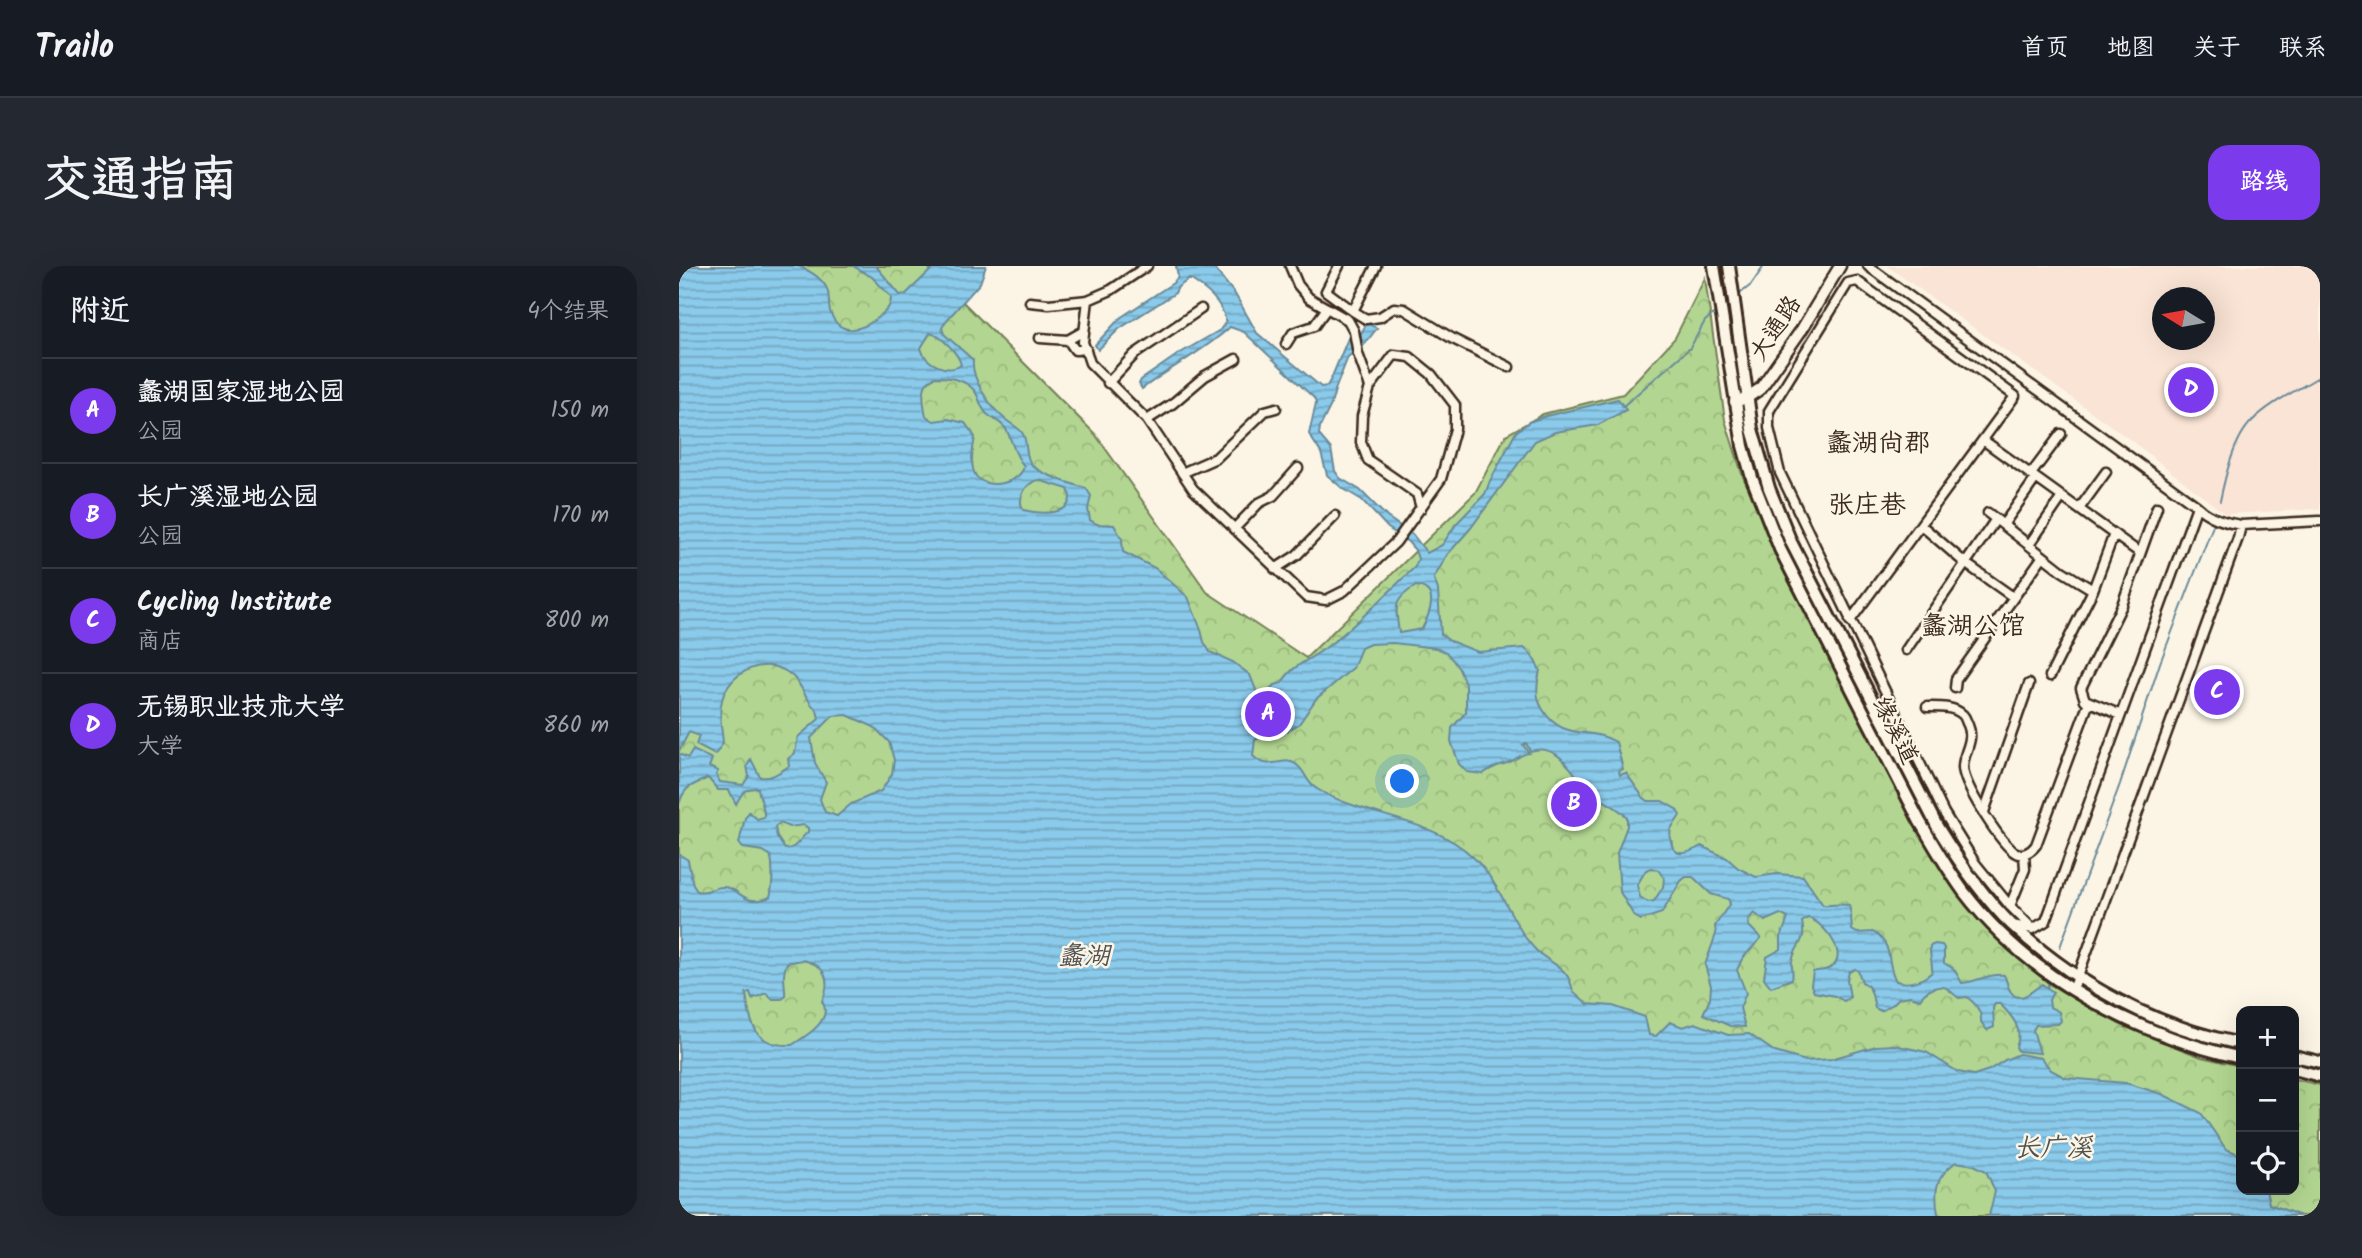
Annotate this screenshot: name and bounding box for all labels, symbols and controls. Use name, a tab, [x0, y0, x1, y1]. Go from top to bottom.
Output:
text: Trailo	[35, 22, 114, 75]
text: 首页	[2021, 29, 2069, 68]
text: 地图	[2107, 29, 2155, 68]
text: 关于	[2193, 29, 2241, 68]
text: 联系	[2279, 29, 2327, 68]
text: 交通指南	[42, 143, 238, 221]
button: 路线	[2208, 145, 2320, 220]
north arrow	[2152, 287, 2215, 350]
text: 附近	[70, 288, 130, 336]
street label: 大通路	[1740, 288, 1812, 370]
text: 4个结果	[527, 294, 609, 330]
pin: D	[2168, 364, 2214, 416]
text: 蠡湖国家湿地公园	[137, 372, 345, 414]
text: A	[86, 393, 100, 429]
text: 150 m	[550, 393, 609, 429]
text: 公园	[137, 414, 183, 450]
district label: 蠡湖尚郡	[1826, 423, 1930, 465]
text: 长广溪湿地公园	[137, 477, 319, 519]
district label: 张庄巷	[1828, 485, 1906, 527]
text: B	[86, 498, 100, 534]
text: 170 m	[552, 498, 609, 534]
text: 公园	[137, 519, 183, 555]
text: Cycling Institute	[137, 582, 332, 624]
text: C	[86, 603, 100, 639]
text: 800 m	[545, 603, 609, 639]
district label: 蠡湖公馆	[1921, 606, 2025, 648]
text: 商店	[137, 624, 183, 660]
pin: C	[2194, 666, 2240, 718]
text: 无锡职业技术大学	[137, 687, 345, 729]
pin: A	[1245, 688, 1291, 740]
street label: 缘溪道	[1861, 690, 1928, 772]
text: D	[85, 708, 101, 744]
text: 860 m	[543, 708, 609, 744]
text: 大学	[137, 729, 183, 765]
your location	[1385, 764, 1419, 798]
pin: B	[1551, 778, 1597, 830]
water label: 蠡湖	[1058, 936, 1113, 978]
map controls	[2236, 1006, 2299, 1195]
button: +	[2236, 1006, 2299, 1069]
button: −	[2236, 1069, 2299, 1132]
water label: 长广溪	[2014, 1128, 2094, 1170]
button: locate	[2236, 1132, 2299, 1195]

